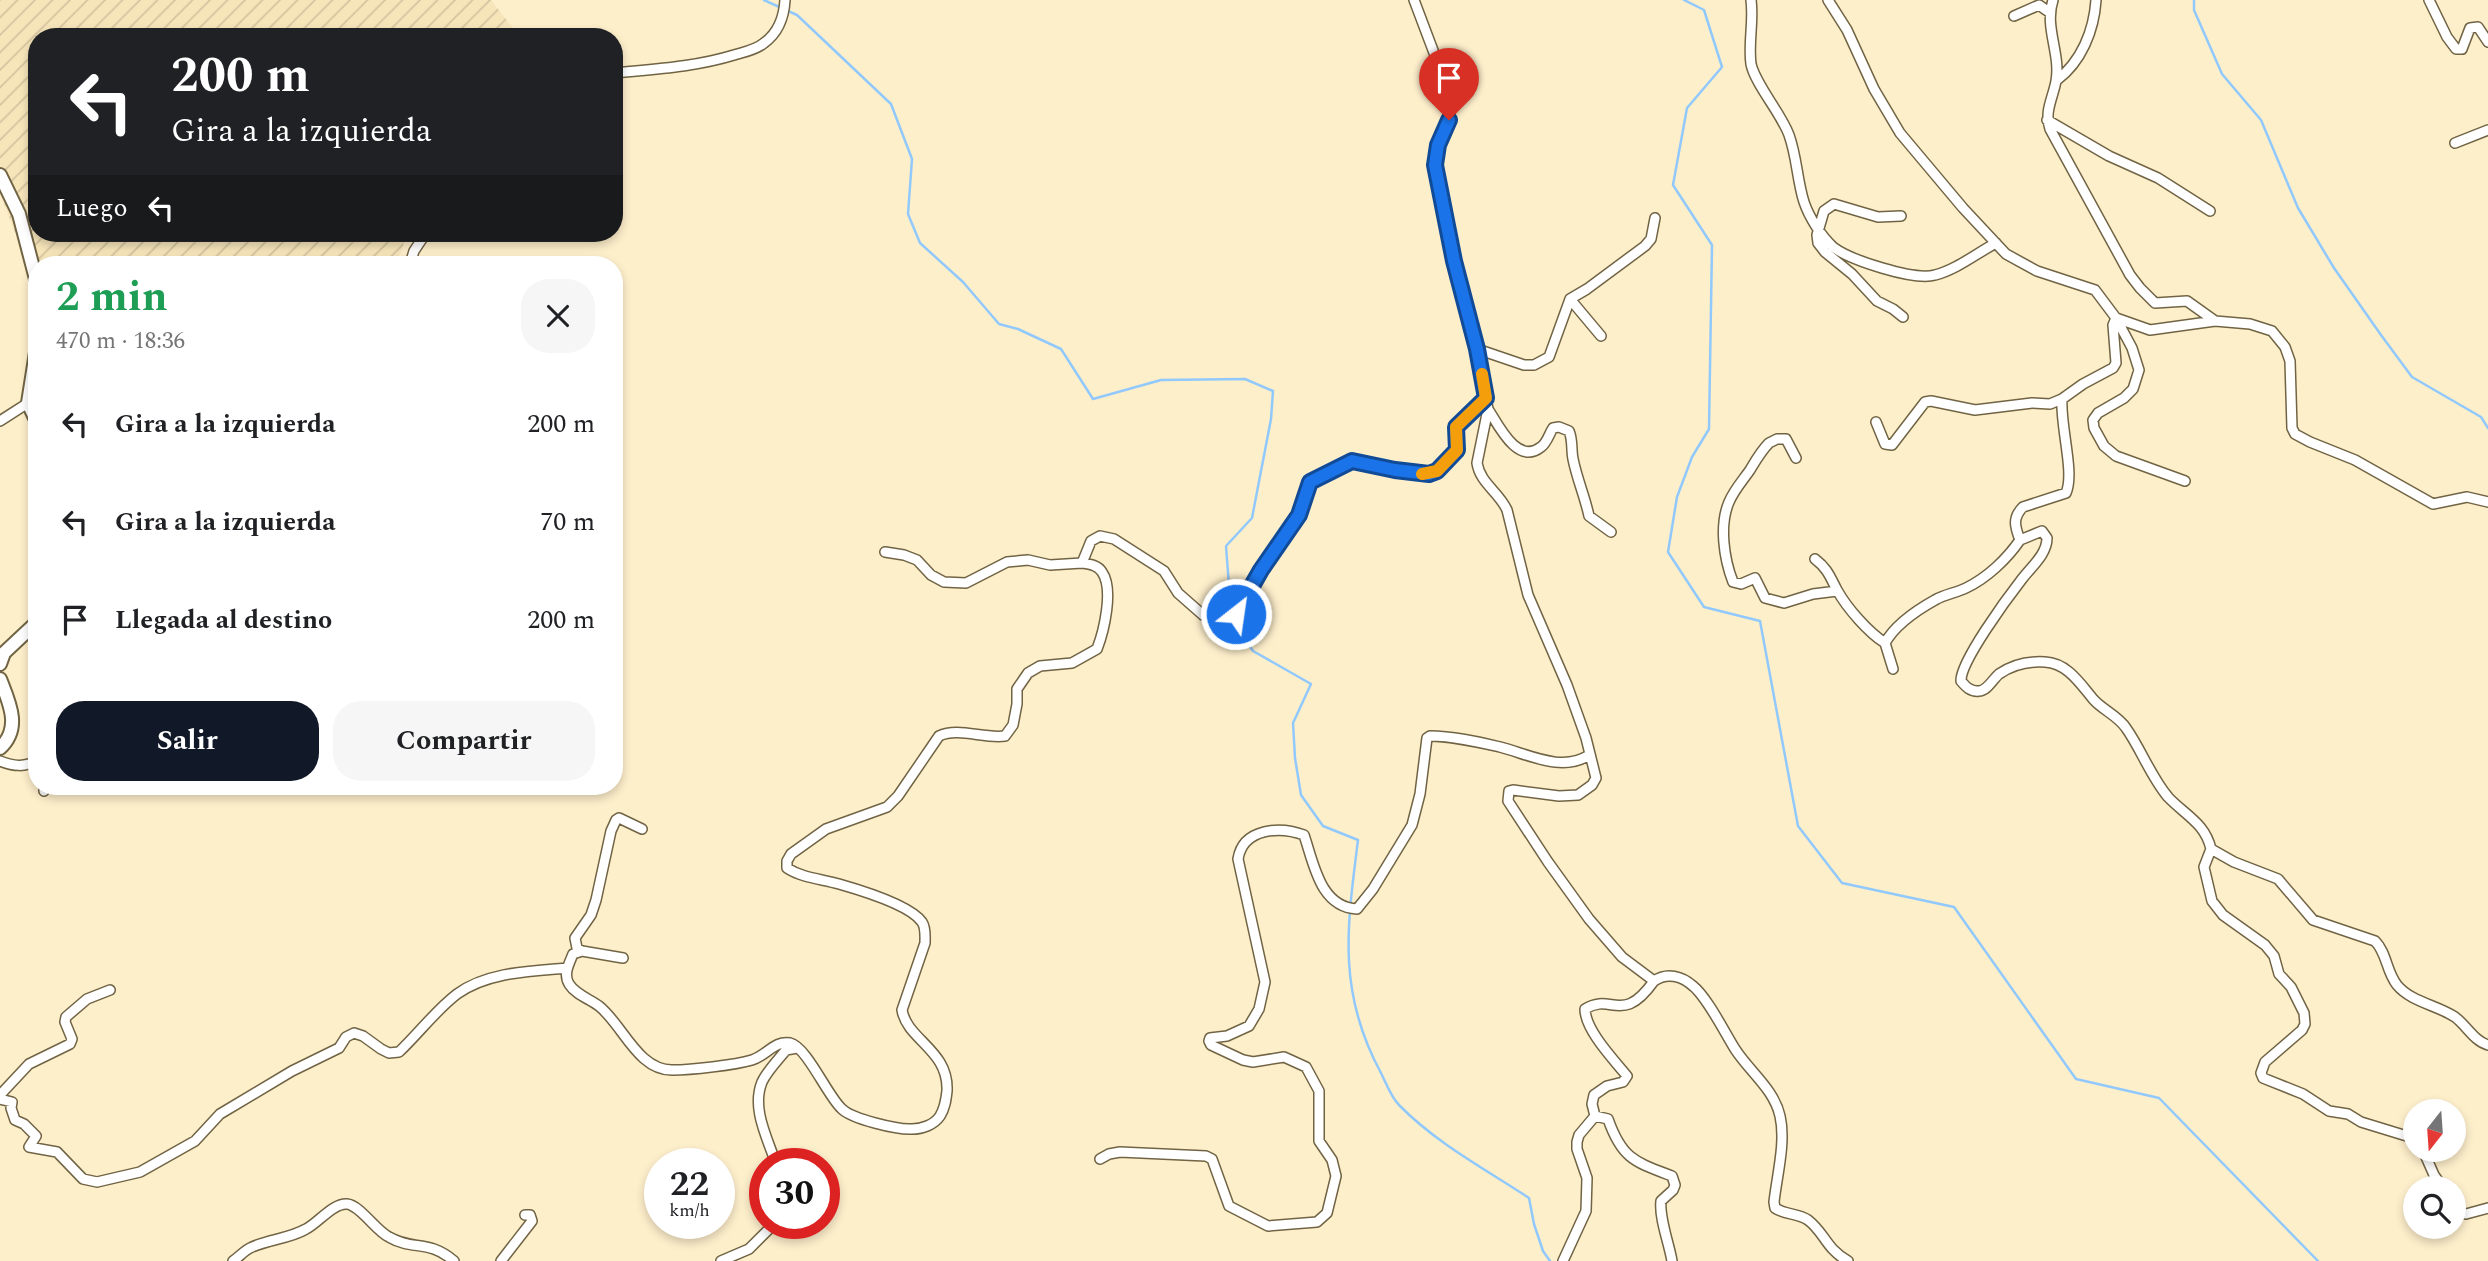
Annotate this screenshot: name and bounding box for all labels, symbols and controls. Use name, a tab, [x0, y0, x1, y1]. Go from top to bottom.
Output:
text: 200 m	[171, 39, 310, 114]
pin	[1419, 48, 1479, 120]
icon: left	[56, 56, 147, 147]
icon: arrive	[1430, 59, 1468, 97]
text: Gira a la izquierda	[171, 107, 432, 156]
text: Luego	[56, 188, 128, 228]
icon: left	[142, 189, 180, 227]
text: 2 min	[56, 266, 168, 329]
button: close	[521, 279, 595, 353]
text: 470 m · 18:36	[56, 324, 185, 359]
text: Gira a la izquierda	[115, 404, 336, 444]
text: 200 m	[527, 404, 595, 444]
icon: left	[56, 405, 94, 443]
text: Gira a la izquierda	[115, 502, 336, 542]
text: 70 m	[540, 502, 595, 542]
icon: left	[56, 503, 94, 541]
position arrow	[1199, 577, 1273, 651]
text: Llegada al destino	[115, 600, 332, 640]
text: 200 m	[527, 600, 595, 640]
icon: arrive	[56, 601, 94, 639]
button: Salir	[56, 701, 319, 781]
button: Compartir	[333, 701, 595, 781]
north arrow	[2403, 1099, 2466, 1162]
map controls	[2403, 1099, 2466, 1239]
speed limit sign: 30	[749, 1148, 840, 1239]
text: 22	[670, 1158, 709, 1211]
button: search	[2403, 1176, 2466, 1239]
text: km/h	[669, 1197, 710, 1224]

